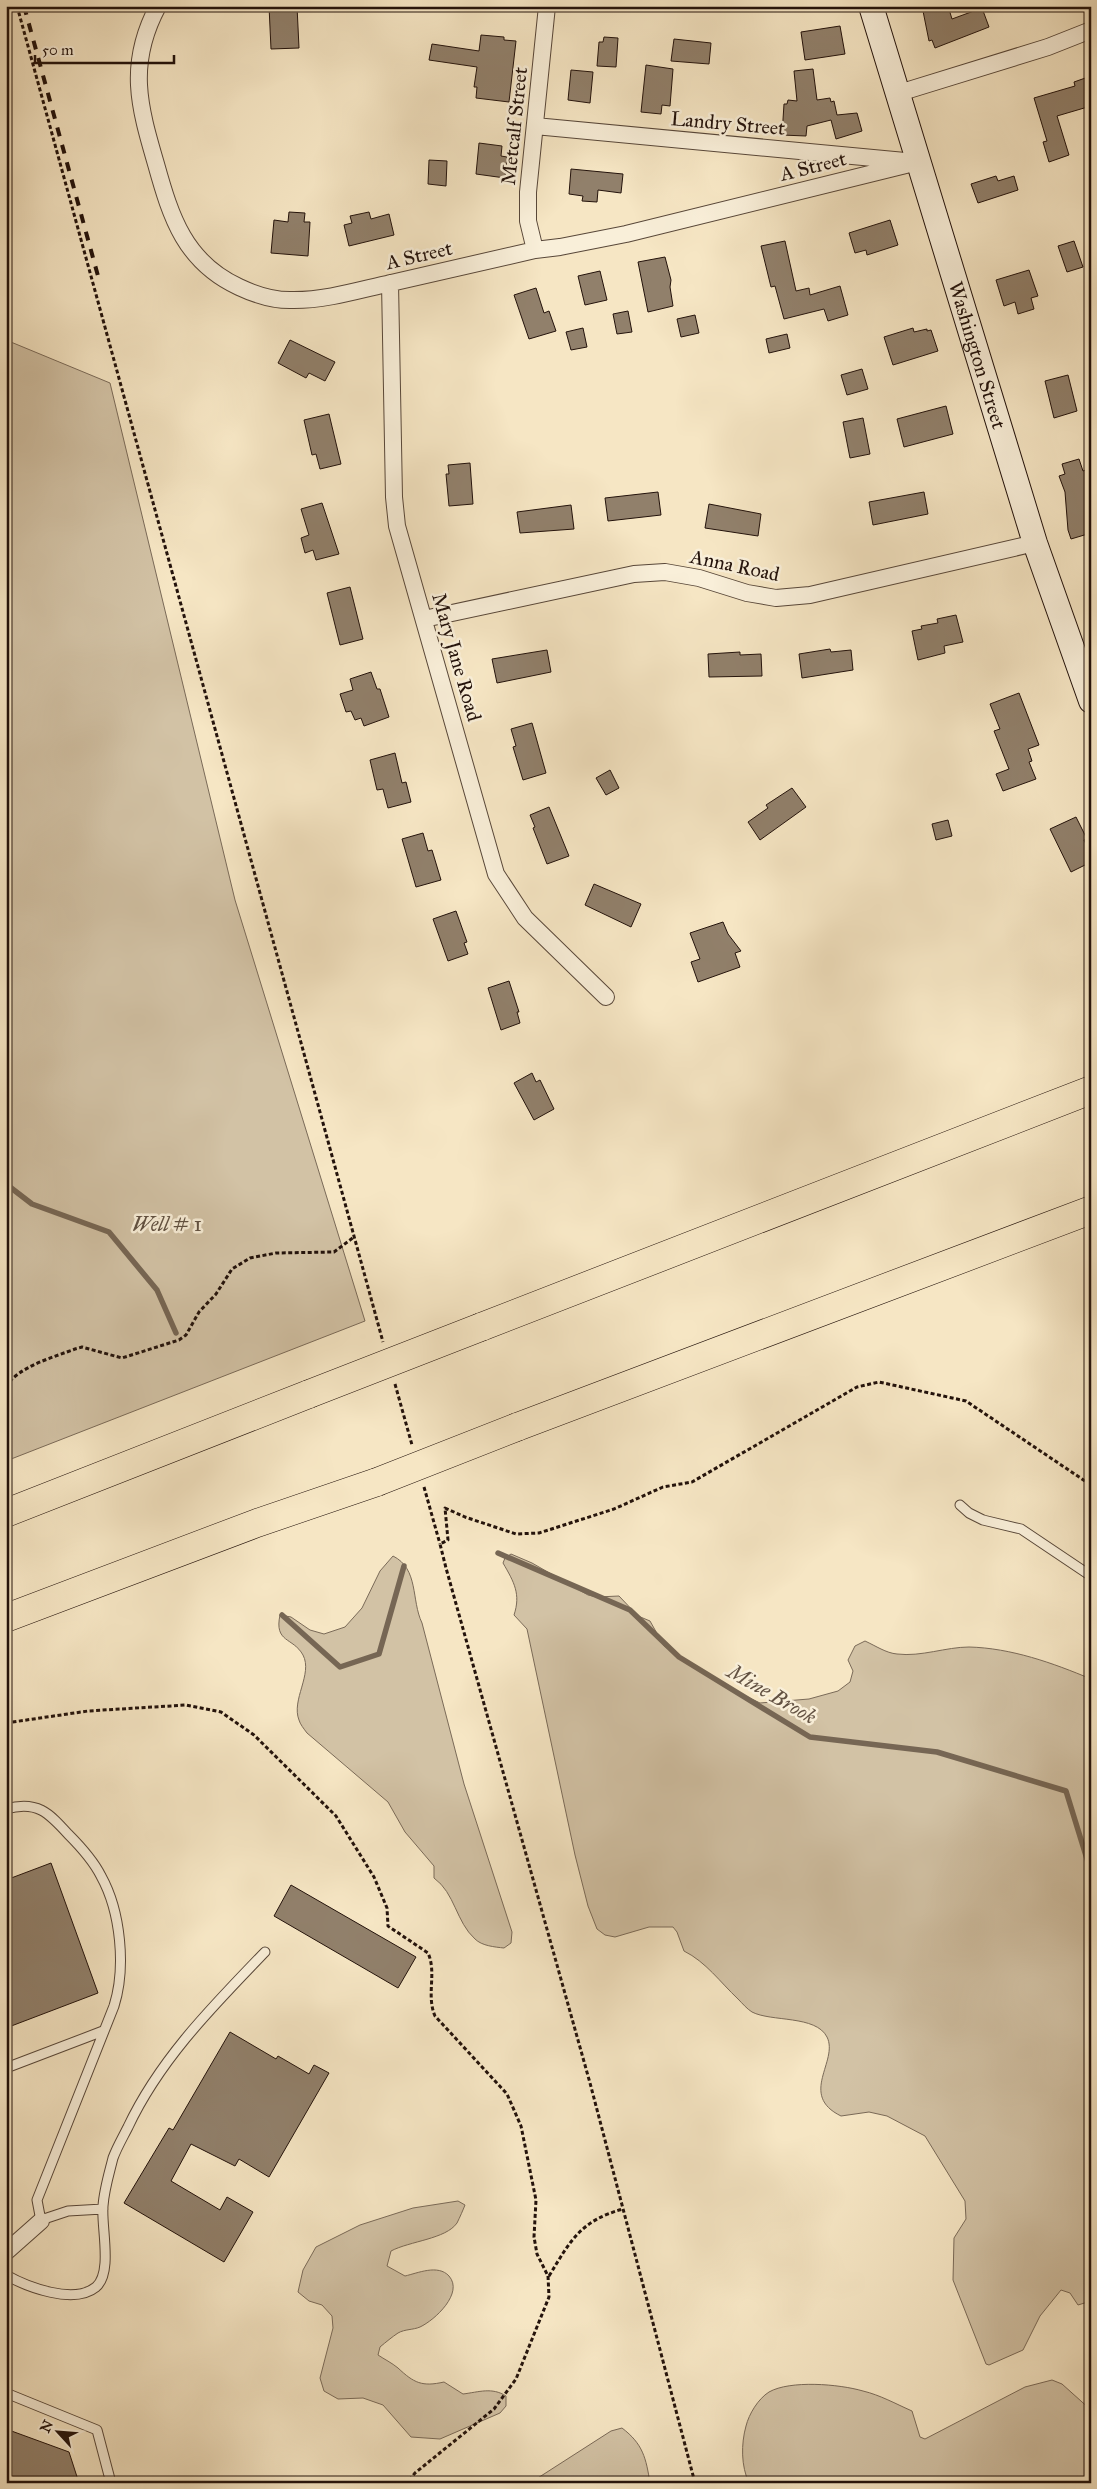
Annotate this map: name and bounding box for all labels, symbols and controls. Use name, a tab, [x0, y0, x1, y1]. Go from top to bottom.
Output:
scale bar	[35, 32, 174, 64]
text: 50 m	[42, 41, 74, 59]
street label: Metcalf Street	[496, 66, 532, 186]
street label: Landry Street	[670, 106, 786, 140]
street label: A Street	[776, 146, 849, 186]
street label: A Street	[382, 236, 455, 275]
street label: Washington Street	[944, 279, 1011, 432]
street label: Anna Road	[687, 544, 782, 586]
street label: Mary Jane Road	[426, 590, 487, 724]
park label: Well # 1	[132, 1212, 202, 1236]
water label: Mine Brook	[721, 1657, 822, 1730]
north arrow	[32, 2406, 82, 2456]
text: N	[37, 2417, 57, 2436]

